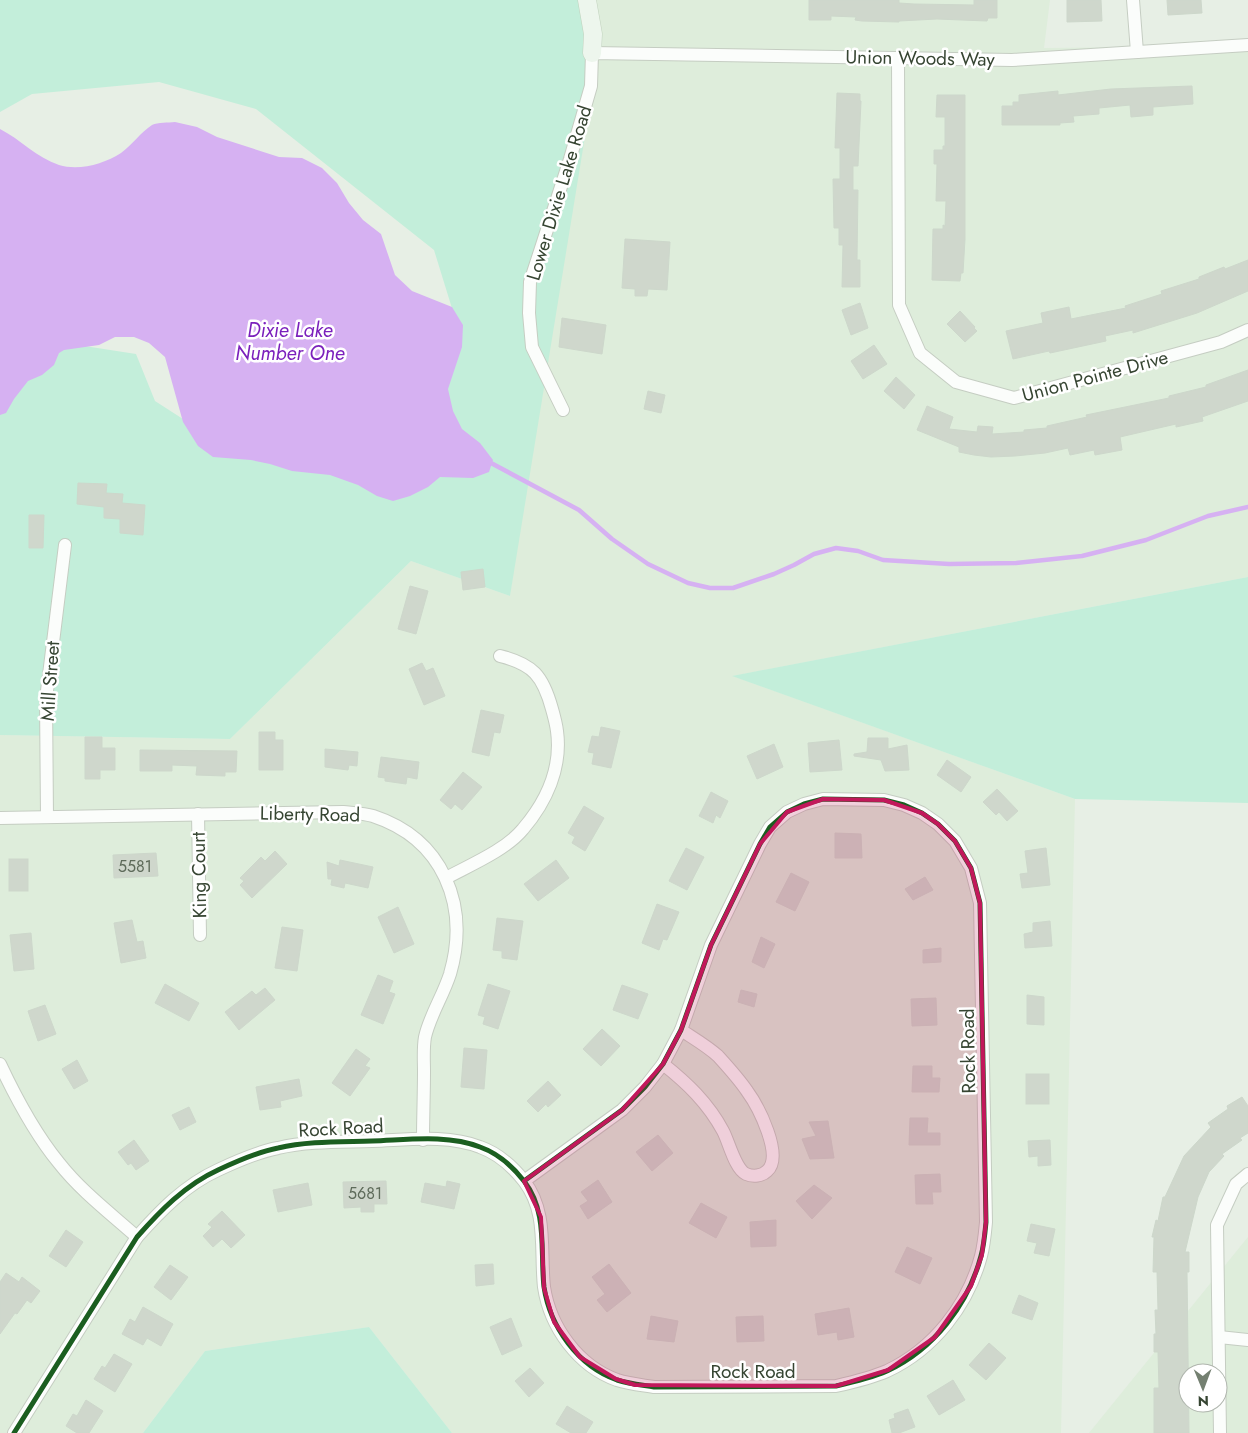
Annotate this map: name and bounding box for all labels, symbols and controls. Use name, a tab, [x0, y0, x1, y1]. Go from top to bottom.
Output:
street label: Union Woods Way	[845, 43, 996, 73]
street label: Lower Dixie Lake Road	[520, 102, 598, 284]
water label: Dixie Lake Number One	[235, 316, 345, 368]
street label: Union Pointe Drive	[1019, 343, 1171, 408]
street label: Mill Street	[34, 640, 66, 722]
street label: Liberty Road	[260, 800, 360, 828]
street label: King Court	[185, 831, 213, 919]
house number: 5581	[118, 855, 152, 878]
street label: Rock Road	[954, 1008, 982, 1094]
street label: Rock Road	[298, 1112, 384, 1144]
house number: 5681	[348, 1182, 382, 1205]
street label: Rock Road	[710, 1358, 796, 1385]
north arrow	[1178, 1363, 1228, 1413]
text: N	[1197, 1391, 1209, 1411]

